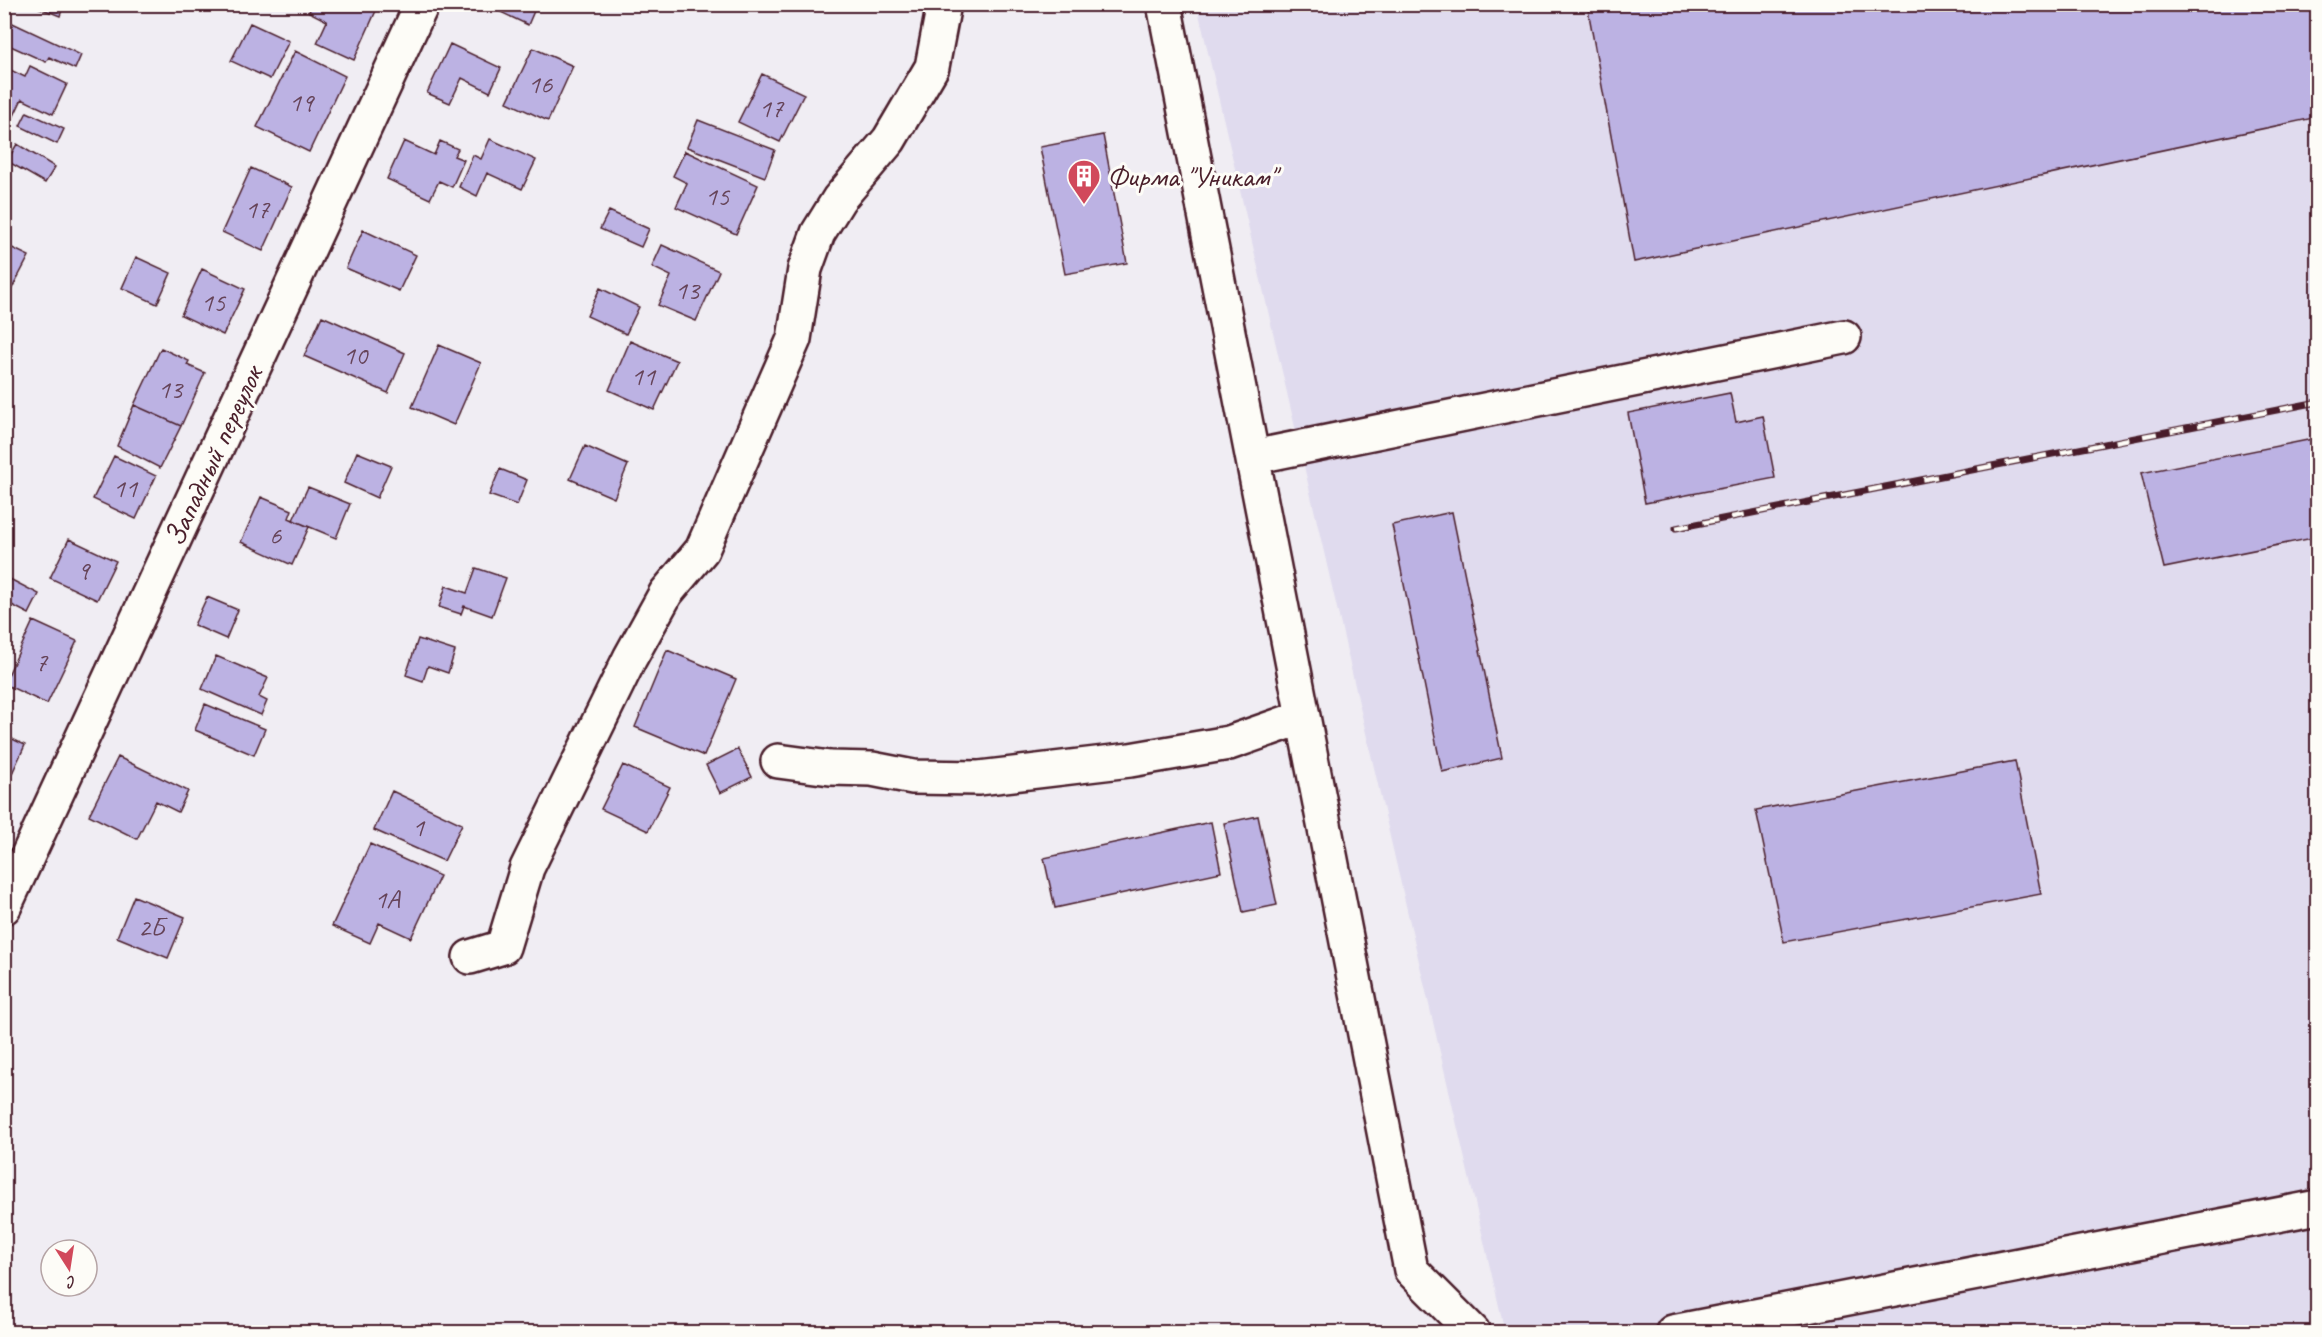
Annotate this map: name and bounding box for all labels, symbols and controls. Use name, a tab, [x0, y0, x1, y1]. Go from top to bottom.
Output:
house number: 16	[528, 67, 553, 101]
house number: 19	[289, 85, 315, 119]
house number: 17	[759, 91, 785, 125]
place label: Фирма "Уникам"	[1107, 157, 1282, 195]
building icon: Фирма "Уникам"	[1066, 158, 1102, 205]
house number: 15	[705, 179, 731, 213]
house number: 17	[245, 192, 271, 226]
house number: 13	[675, 273, 701, 307]
house number: 15	[201, 285, 227, 319]
house number: 10	[343, 338, 369, 372]
street label: Западный переулок	[155, 357, 272, 552]
house number: 11	[631, 359, 657, 393]
house number: 13	[158, 372, 184, 406]
house number: 11	[113, 471, 139, 505]
house number: 6	[269, 518, 282, 552]
house number: 9	[77, 553, 91, 587]
house number: 7	[35, 645, 49, 679]
house number: 1	[412, 810, 426, 844]
house number: 1А	[374, 882, 401, 916]
house number: 2Б	[138, 910, 168, 944]
north arrow	[39, 1238, 99, 1298]
text: С	[64, 1271, 78, 1293]

